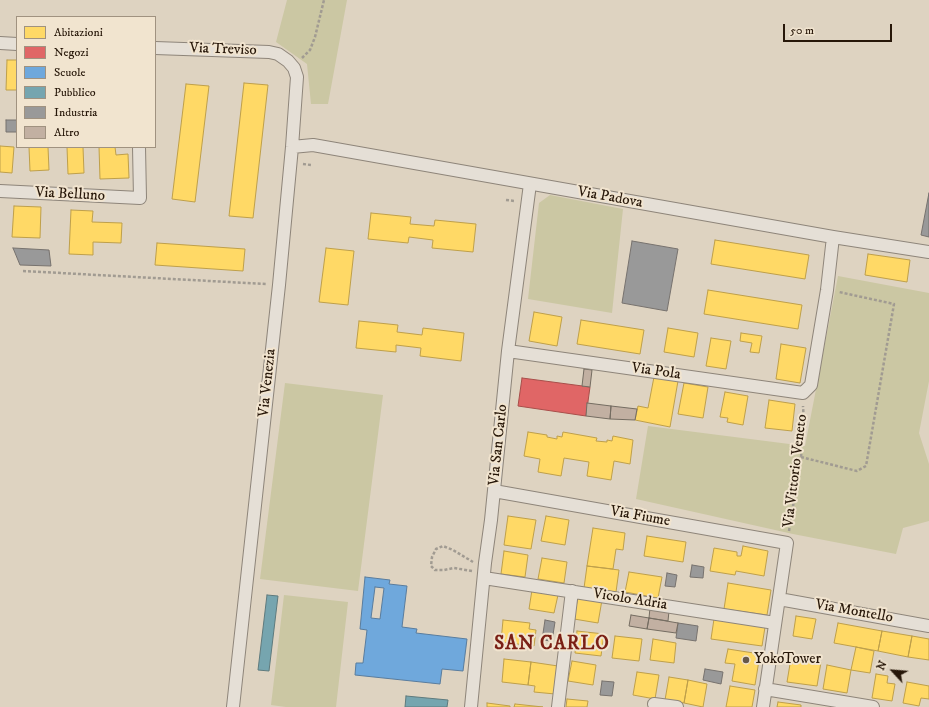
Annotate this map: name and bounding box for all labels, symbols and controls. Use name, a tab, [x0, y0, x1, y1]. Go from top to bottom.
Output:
legend	[16, 16, 156, 148]
scale bar	[785, 16, 894, 42]
text: 50 m	[790, 23, 814, 38]
text: Abitazioni	[54, 25, 103, 40]
street label: Via Treviso	[189, 40, 257, 60]
text: Negozi	[54, 45, 89, 60]
text: Scuole	[54, 65, 86, 80]
text: Pubblico	[54, 85, 96, 100]
text: Industria	[54, 105, 97, 120]
text: Altro	[54, 125, 79, 140]
street label: Via Padova	[576, 183, 644, 213]
street label: Via Belluno	[35, 184, 105, 206]
street label: Via Venezia	[255, 348, 281, 418]
street label: Via Pola	[630, 360, 682, 384]
street label: Via San Carlo	[486, 403, 512, 487]
street label: Via Vittorio Veneto	[780, 413, 812, 529]
street label: Via Fiume	[609, 503, 671, 531]
street label: Vicolo Adria	[592, 585, 668, 615]
street label: Via Montello	[814, 596, 894, 628]
district label: SAN CARLO	[494, 634, 610, 656]
place label: YokoTower	[754, 651, 821, 669]
north arrow	[873, 651, 913, 691]
marker: YokoTower	[741, 655, 751, 665]
text: N	[874, 659, 890, 673]

